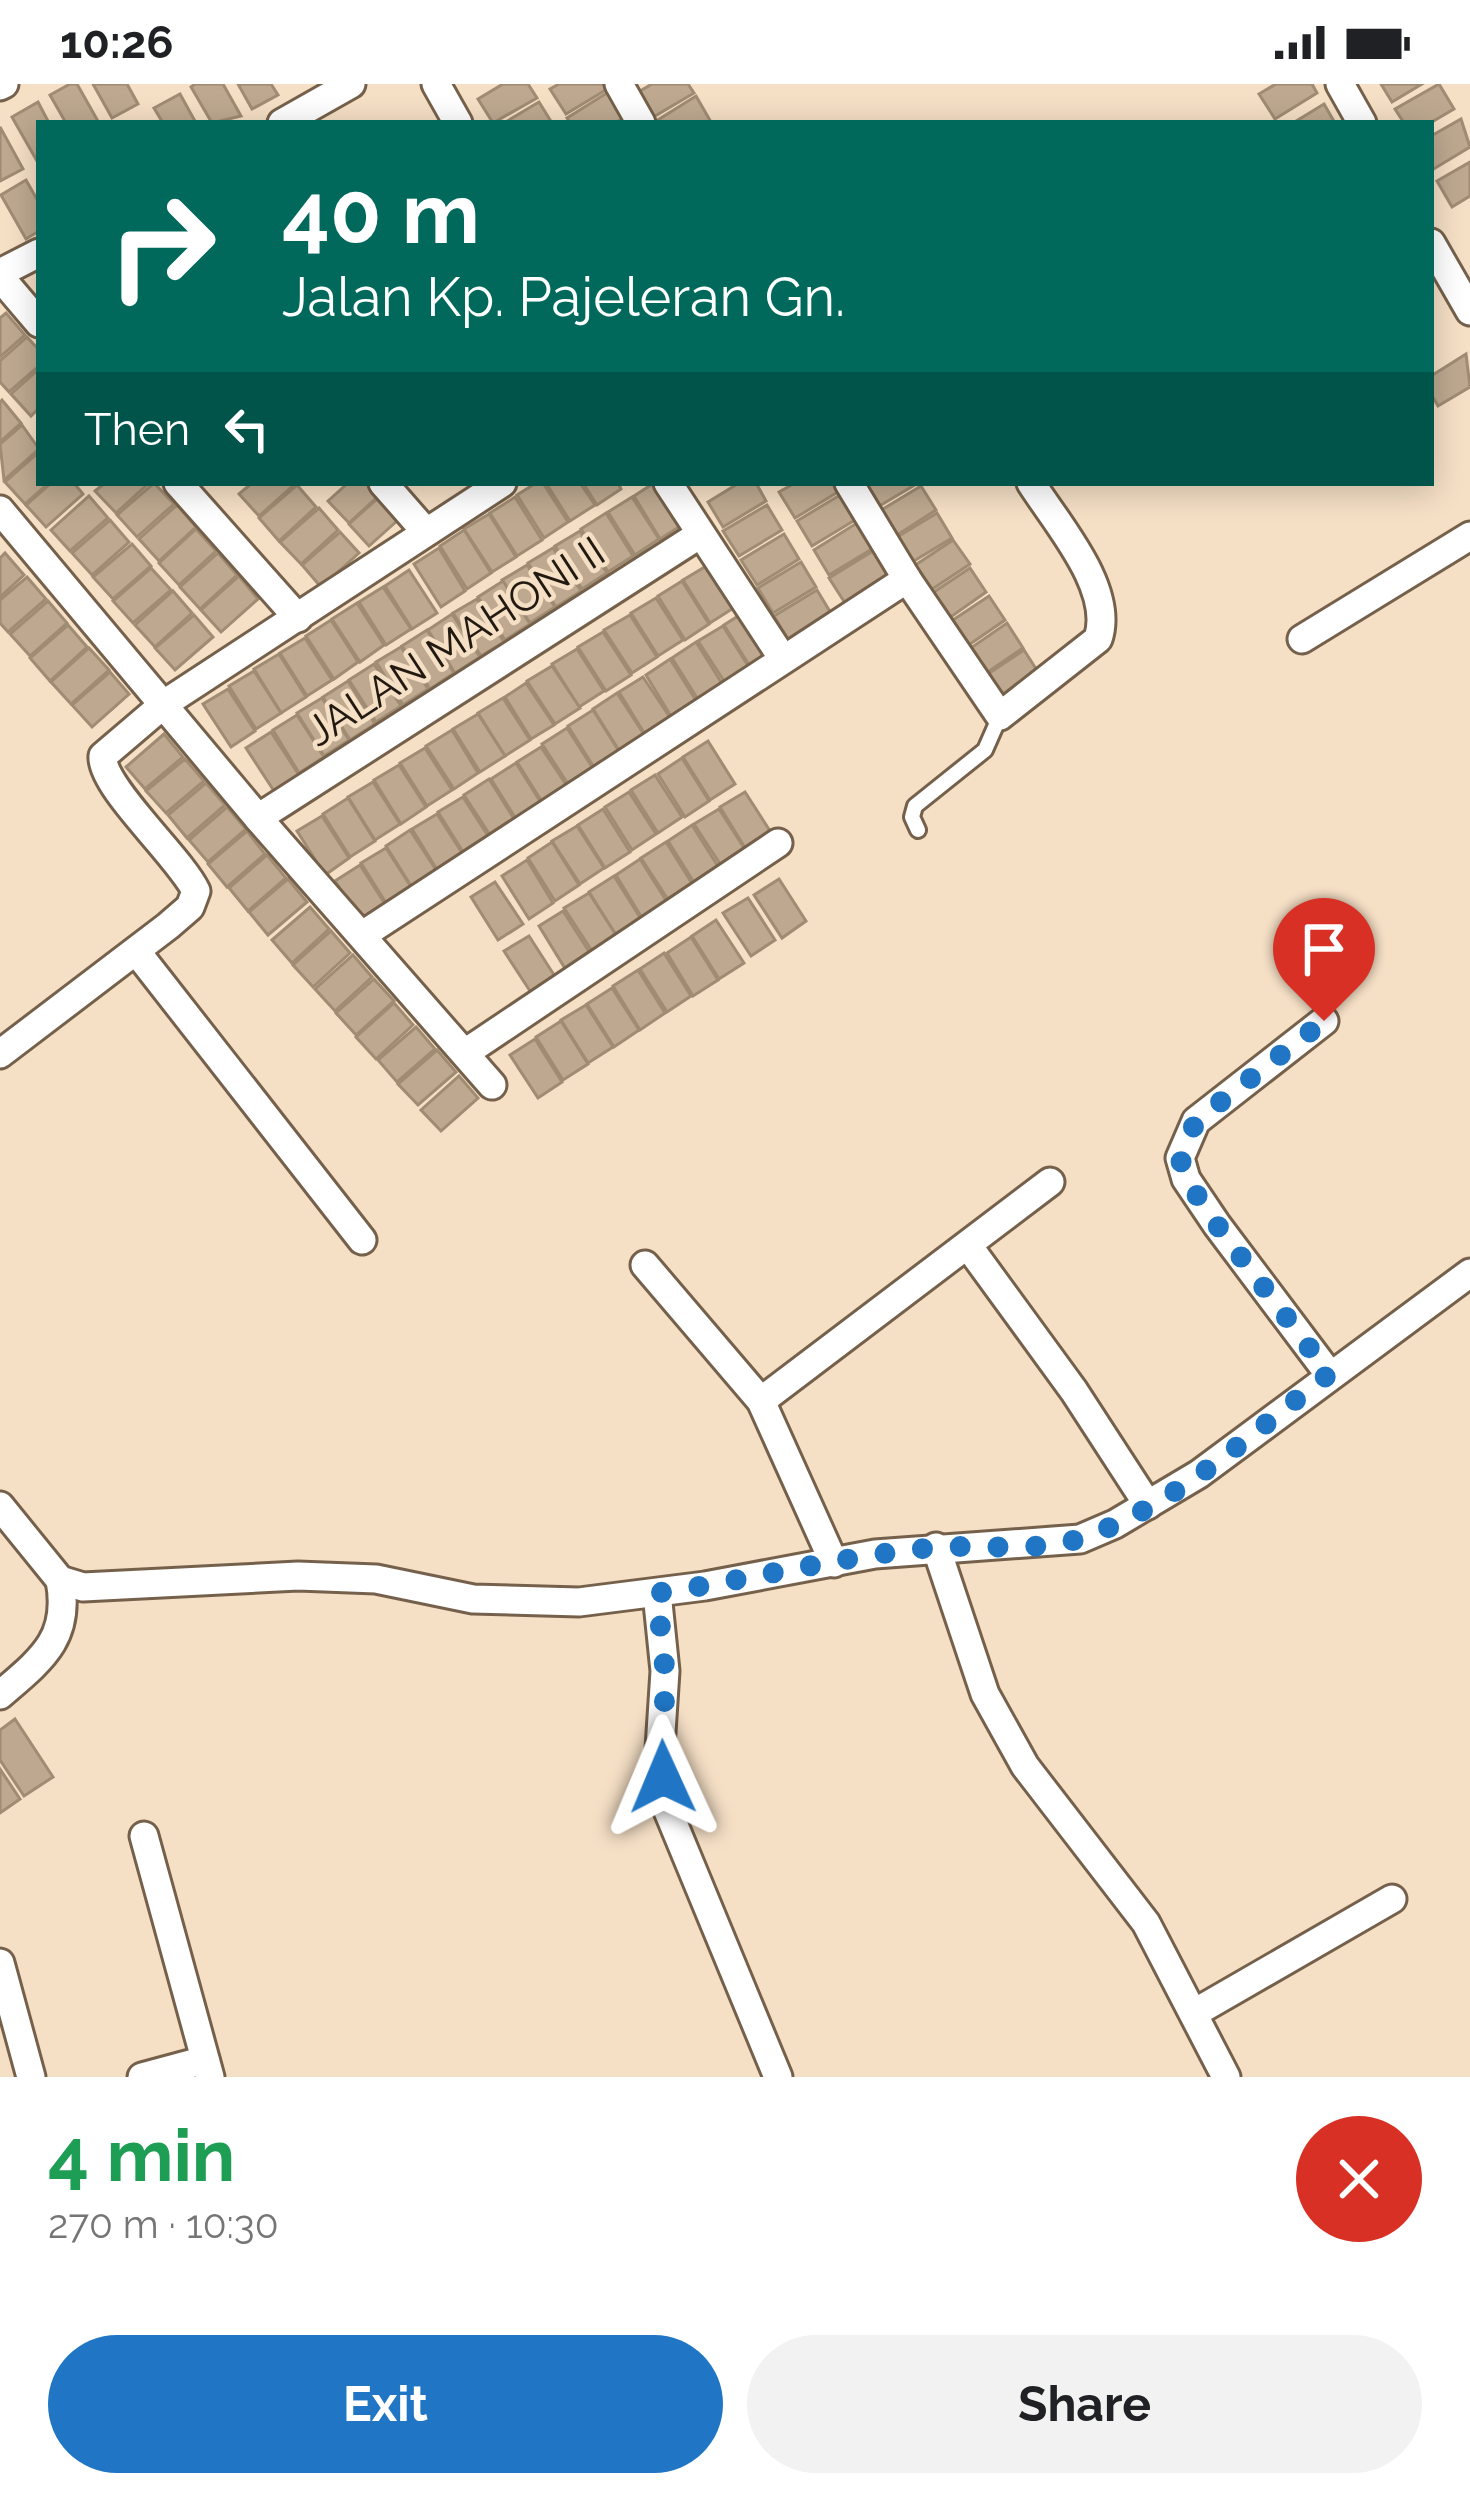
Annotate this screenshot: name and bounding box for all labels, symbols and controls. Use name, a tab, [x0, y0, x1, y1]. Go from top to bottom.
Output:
text: 10:26	[60, 16, 174, 69]
text: 40 m	[282, 164, 480, 263]
icon: right	[84, 168, 240, 324]
text: Jalan Kp. Pajeleran Gn.	[282, 265, 845, 329]
icon: left	[214, 396, 280, 462]
text: Then	[84, 403, 190, 456]
street label: JALAN MAHONI II	[297, 527, 614, 756]
pin	[1273, 898, 1375, 1021]
icon: arrive	[1291, 916, 1357, 982]
position arrow	[600, 1714, 726, 1840]
text: 4 min	[48, 2113, 235, 2198]
button: close	[1296, 2116, 1422, 2242]
text: 270 m · 10:30	[48, 2201, 279, 2247]
button: Exit	[48, 2335, 723, 2473]
button: Share	[747, 2335, 1422, 2473]

